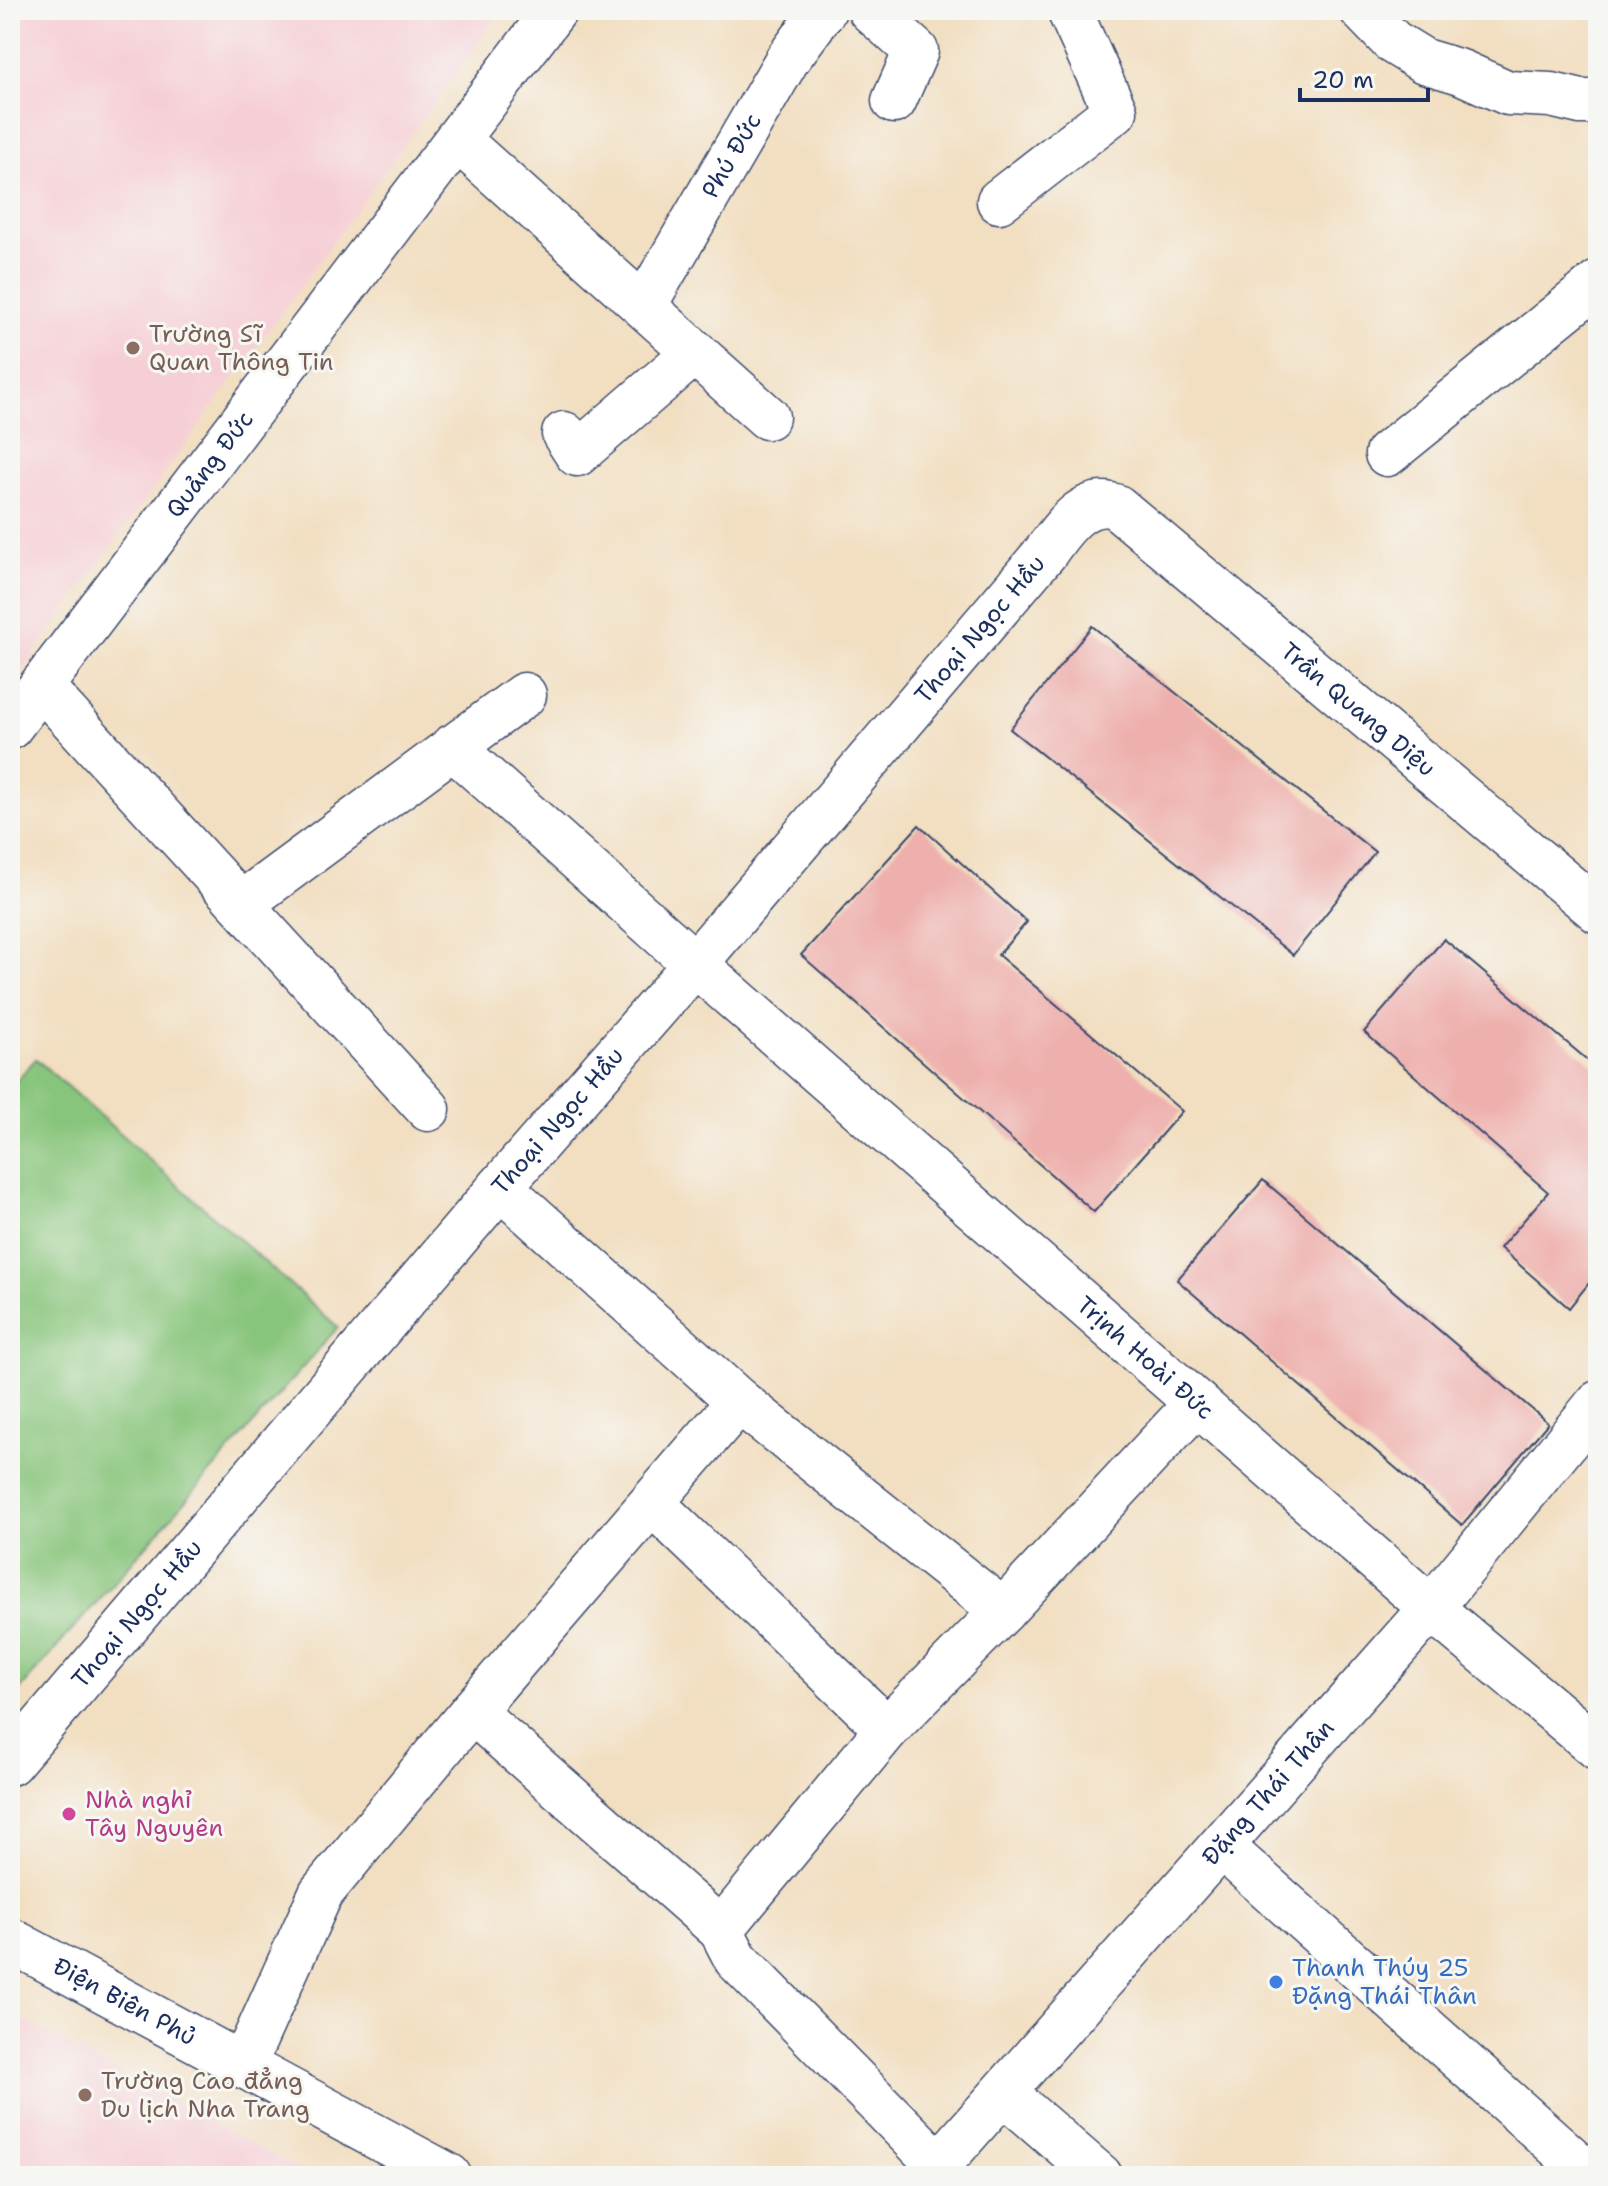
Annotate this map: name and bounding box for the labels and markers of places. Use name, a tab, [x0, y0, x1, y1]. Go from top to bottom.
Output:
place label: Trường Sĩ Quan Thông Tin	[149, 318, 334, 378]
marker: Trường Sĩ Quan Thông Tin	[124, 339, 142, 357]
place label: Nhà nghỉ Tây Nguyên	[85, 1784, 223, 1844]
marker: Nhà nghỉ Tây Nguyên	[60, 1805, 78, 1823]
place label: Thanh Thúy 25 Đặng Thái Thân	[1292, 1952, 1477, 2012]
marker: Thanh Thúy 25 Đặng Thái Thân	[1267, 1973, 1285, 1991]
place label: Trường Cao đẳng Du lịch Nha Trang	[101, 2065, 310, 2125]
marker: Trường Cao đẳng Du lịch Nha Trang	[76, 2086, 94, 2104]

